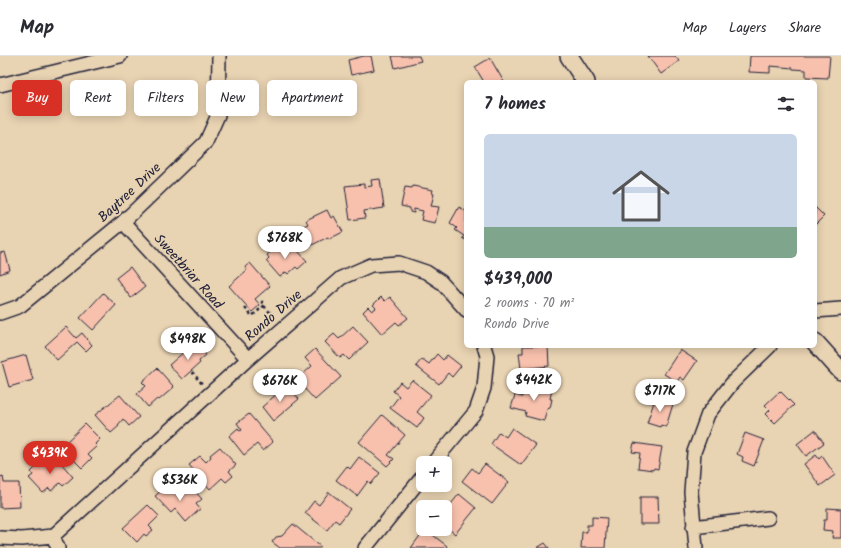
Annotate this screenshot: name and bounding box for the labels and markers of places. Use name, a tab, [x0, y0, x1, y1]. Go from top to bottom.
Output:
pin: $768K	[257, 226, 313, 260]
pin: $498K	[160, 327, 216, 361]
pin: $442K	[506, 368, 562, 402]
pin: $676K	[252, 369, 308, 403]
pin: $717K	[632, 379, 688, 413]
pin: $439K	[22, 441, 78, 475]
pin: $536K	[152, 468, 208, 502]

